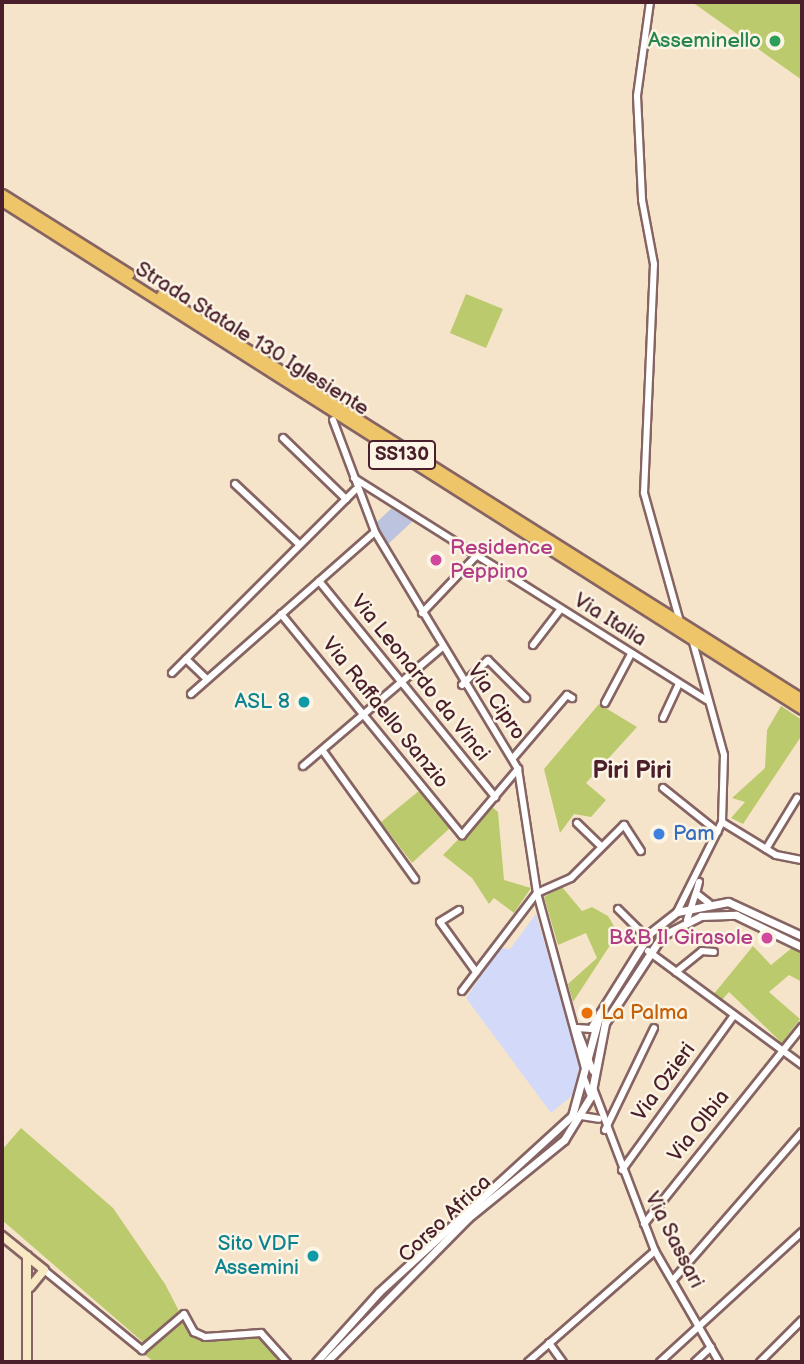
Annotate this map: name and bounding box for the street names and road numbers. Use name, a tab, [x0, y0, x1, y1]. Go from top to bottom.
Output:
street label: Strada Statale 130 Iglesiente	[130, 256, 374, 422]
road number: SS130	[367, 440, 437, 470]
street label: Via Italia	[569, 588, 651, 652]
street label: Via Leonardo da Vinci	[345, 590, 495, 766]
street label: Via Raffaello Sanzio	[316, 632, 454, 794]
street label: Via Cipro	[461, 659, 531, 745]
street label: Via Ozieri	[627, 1038, 701, 1126]
street label: Via Olbia	[663, 1085, 735, 1167]
street label: Corso Africa	[394, 1170, 496, 1268]
street label: Via Sassari	[639, 1187, 709, 1293]

